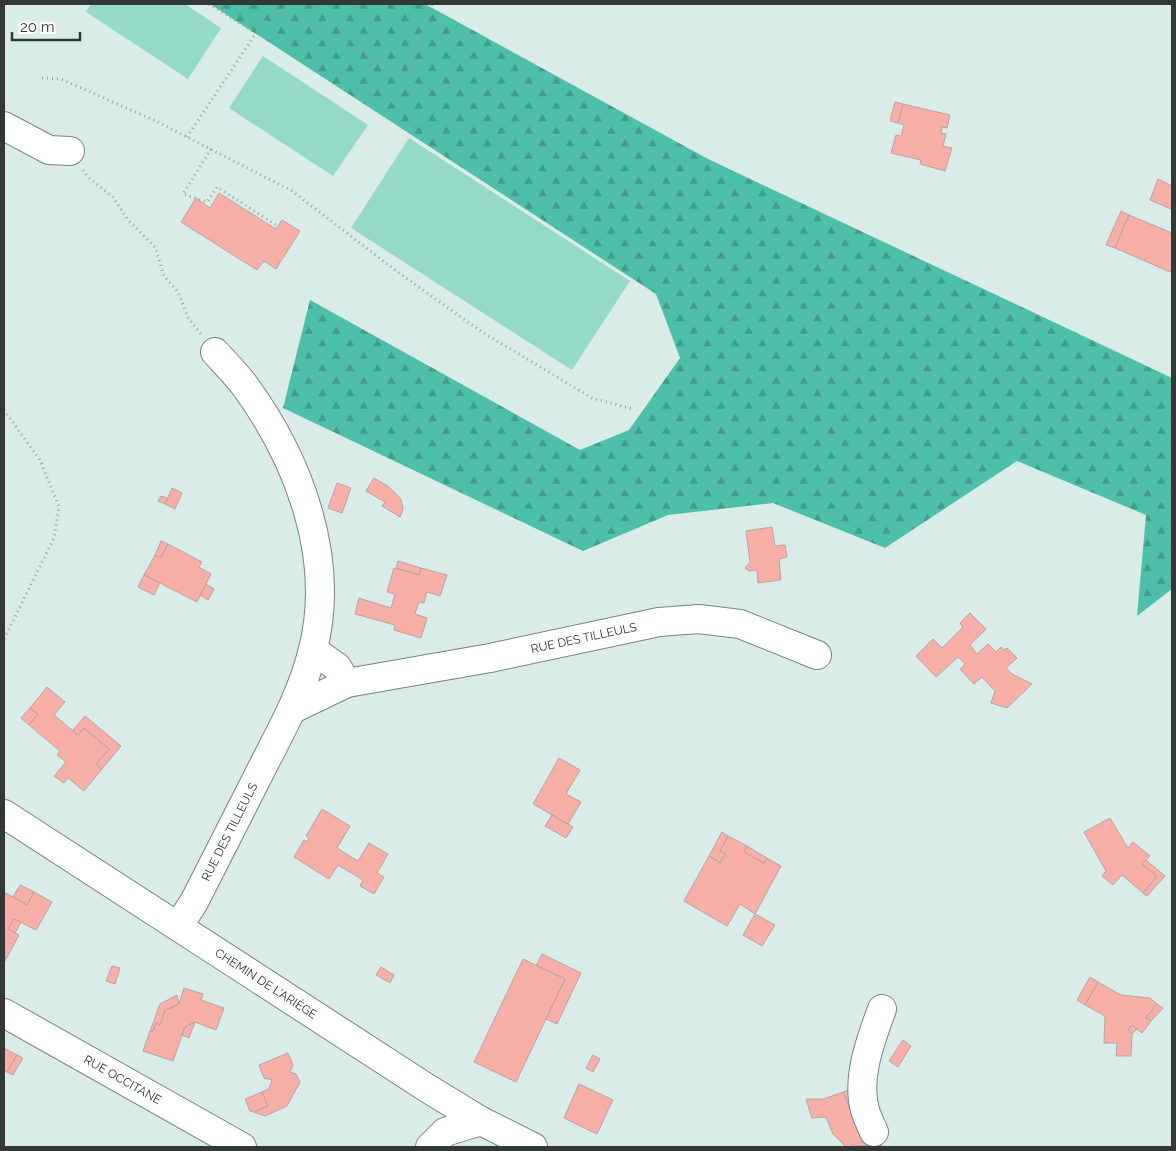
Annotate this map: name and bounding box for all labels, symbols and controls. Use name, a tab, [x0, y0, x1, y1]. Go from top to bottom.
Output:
scale bar	[12, 10, 80, 42]
text: 20 m	[20, 18, 55, 36]
street label: RUE DES TILLEULS	[529, 620, 638, 656]
street label: RUE DES TILLEULS	[199, 781, 260, 883]
street label: CHEMIN DE L'ARIÈGE	[212, 945, 319, 1022]
street label: RUE OCCITANE	[81, 1052, 164, 1107]

